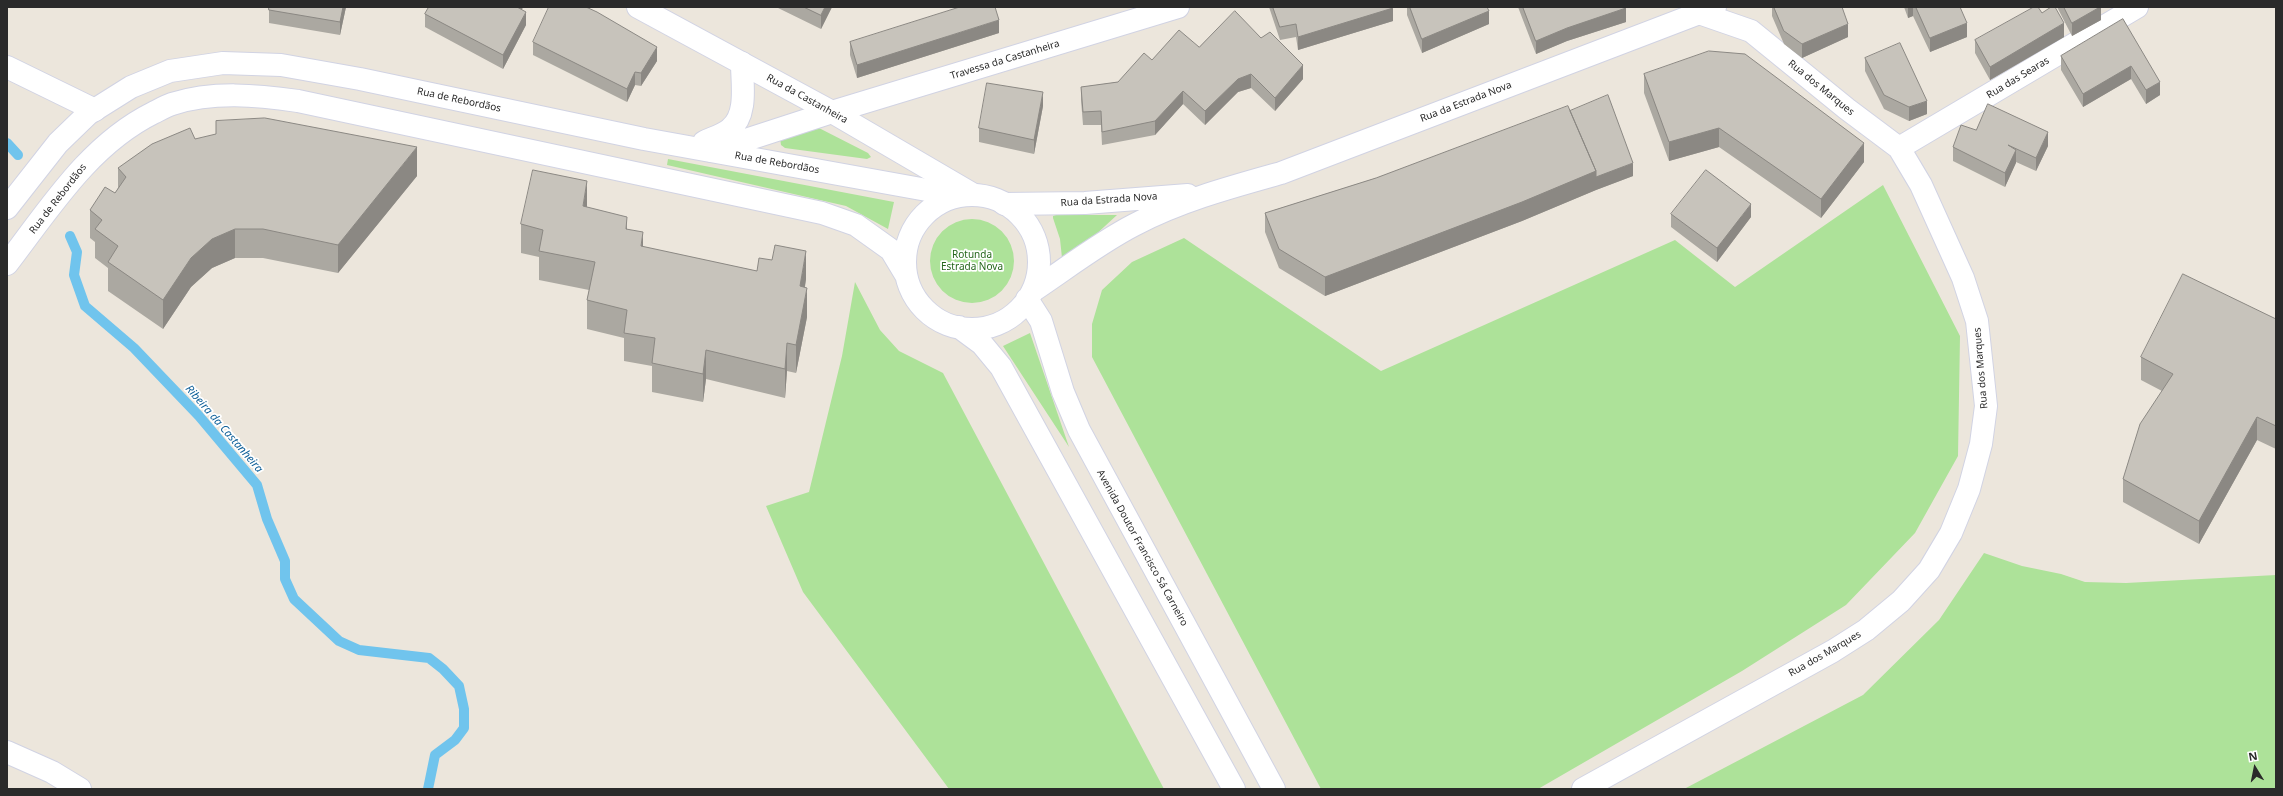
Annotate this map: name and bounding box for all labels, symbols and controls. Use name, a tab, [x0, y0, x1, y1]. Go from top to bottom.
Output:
street label: Travessa da Castanheira	[949, 38, 1061, 82]
street label: Rua das Searas	[1985, 55, 2051, 101]
street label: Rua dos Marques	[1786, 58, 1856, 118]
street label: Rua da Castanheira	[764, 72, 850, 126]
street label: Rua da Estrada Nova	[1419, 79, 1513, 125]
street label: Rua de Rebordãos	[416, 85, 502, 115]
street label: Rua de Rebordãos	[734, 150, 820, 176]
street label: Rua de Rebordãos	[27, 162, 89, 236]
street label: Rua da Estrada Nova	[1060, 191, 1158, 209]
park label: Rotunda Estrada Nova	[941, 249, 1003, 272]
street label: Rua dos Marques	[1971, 327, 1991, 409]
water label: Ribeira da Castanheira	[182, 383, 266, 475]
street label: Avenida Doutor Francisco Sá Carneiro	[1094, 468, 1190, 628]
street label: Rua dos Marques	[1787, 628, 1863, 680]
north arrow	[2235, 748, 2275, 788]
text: N	[2247, 748, 2259, 764]

